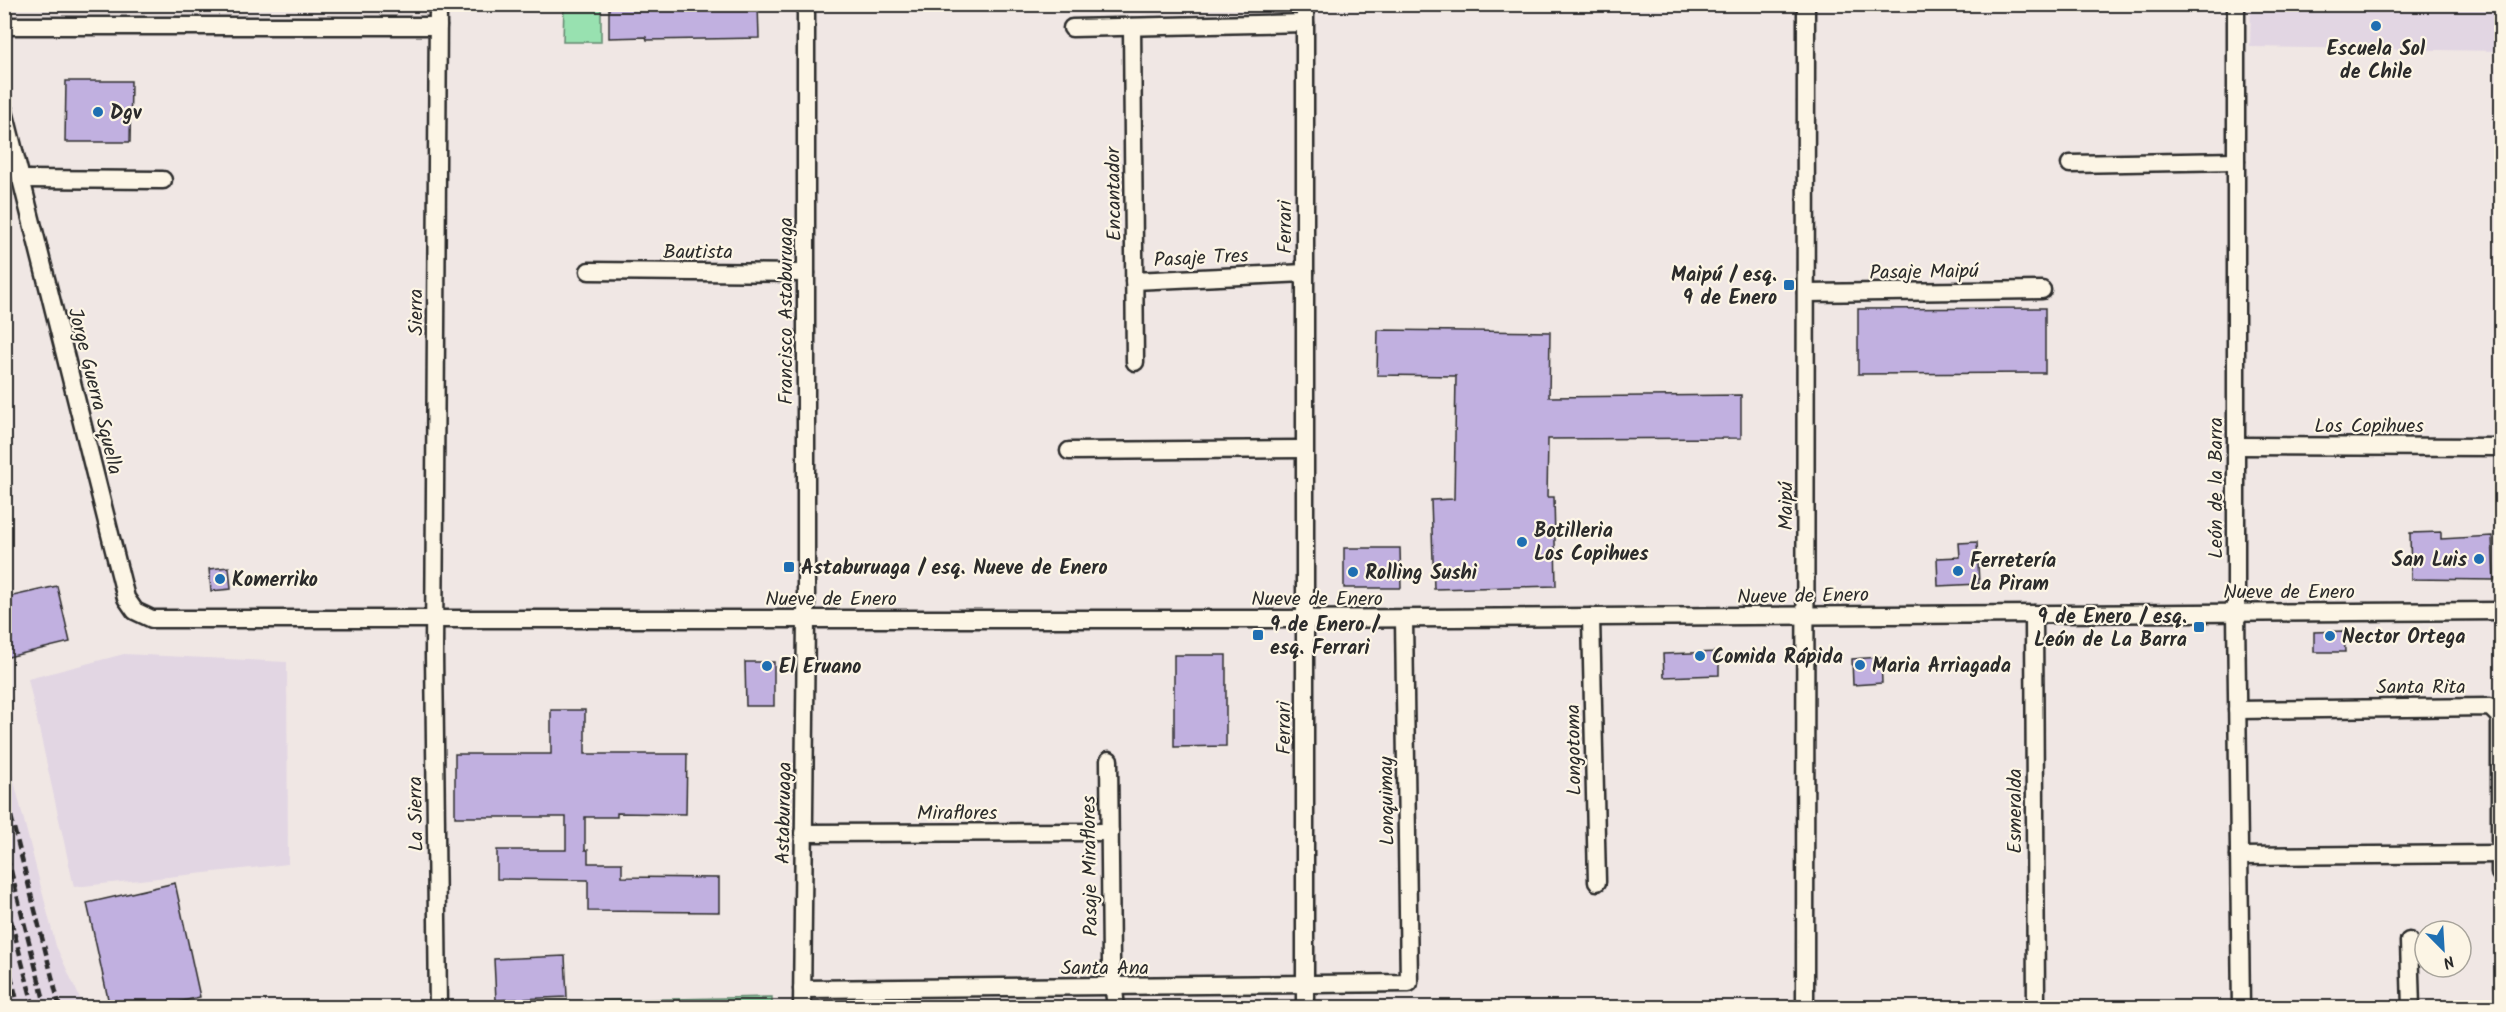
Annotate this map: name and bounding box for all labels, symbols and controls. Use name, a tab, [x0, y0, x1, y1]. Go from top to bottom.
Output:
marker: Escuela Sol de Chile	[2369, 19, 2383, 33]
place label: Escuela Sol de Chile	[2327, 34, 2426, 89]
place label: Dgv	[110, 98, 142, 130]
marker: Dgv	[91, 105, 105, 119]
street label: Encantador	[1098, 145, 1132, 241]
street label: Ferrari	[1270, 199, 1302, 254]
street label: Francisco Astaburuaga	[771, 217, 803, 405]
street label: Bautista	[663, 237, 733, 269]
street label: Pasaje Tres	[1153, 241, 1250, 277]
street label: Pasaje Maipú	[1869, 256, 1979, 290]
place label: Maipú / esq. 9 de Enero	[1671, 260, 1777, 315]
marker: Maipú / esq. 9 de Enero	[1782, 278, 1796, 292]
street label: Sierra	[401, 289, 433, 336]
street label: Jorge Guerra Squella	[58, 305, 130, 478]
street label: Los Copihues	[2314, 411, 2424, 443]
street label: León de la Barra	[2201, 417, 2233, 559]
street label: Maipú	[1771, 481, 1803, 531]
place label: Botilleria Los Copihues	[1534, 516, 1649, 571]
marker: Botilleria Los Copihues	[1515, 535, 1529, 549]
place label: San Luis	[2392, 545, 2468, 577]
place label: Ferretería La Piram	[1970, 546, 2056, 601]
marker: San Luis	[2472, 552, 2486, 566]
place label: Astaburuaga / esq. Nueve de Enero	[801, 553, 1108, 585]
place label: Rolling Sushi	[1365, 558, 1478, 590]
marker: Astaburuaga / esq. Nueve de Enero	[782, 560, 796, 574]
marker: Ferretería La Piram	[1951, 564, 1965, 578]
place label: Komerriko	[232, 565, 318, 597]
marker: Rolling Sushi	[1346, 565, 1360, 579]
marker: Komerriko	[213, 572, 227, 586]
street label: Nueve de Enero	[2223, 577, 2355, 609]
street label: Nueve de Enero	[1737, 580, 1869, 614]
street label: Nueve de Enero	[765, 584, 897, 616]
street label: Nueve de Enero	[1251, 584, 1383, 616]
place label: 9 de Enero / esq. León de La Barra	[2034, 602, 2187, 657]
place label: 9 de Enero / esq. Ferrari	[1270, 610, 1381, 665]
marker: 9 de Enero / esq. León de La Barra	[2192, 620, 2206, 634]
place label: Nector Ortega	[2342, 622, 2465, 654]
marker: 9 de Enero / esq. Ferrari	[1251, 628, 1265, 642]
marker: Nector Ortega	[2323, 629, 2337, 643]
place label: Comida Rápida	[1712, 642, 1843, 674]
marker: Comida Rápida	[1693, 649, 1707, 663]
place label: Maria Arriagada	[1872, 651, 2011, 683]
place label: El Eruano	[779, 652, 861, 684]
marker: Maria Arriagada	[1853, 658, 1867, 672]
marker: El Eruano	[760, 659, 774, 673]
street label: Santa Rita	[2376, 672, 2466, 704]
street label: Ferrari	[1269, 700, 1301, 755]
street label: Longotoma	[1558, 704, 1592, 796]
street label: Lonquimay	[1371, 755, 1405, 846]
street label: Astaburuaga	[768, 762, 802, 865]
street label: Esmeralda	[2000, 768, 2032, 854]
street label: La Sierra	[400, 776, 434, 852]
street label: Pasaje Miraflores	[1074, 795, 1108, 937]
street label: Miraflores	[917, 798, 998, 830]
north arrow	[2413, 919, 2473, 979]
text: N	[2439, 948, 2458, 975]
street label: Santa Ana	[1061, 953, 1149, 985]

